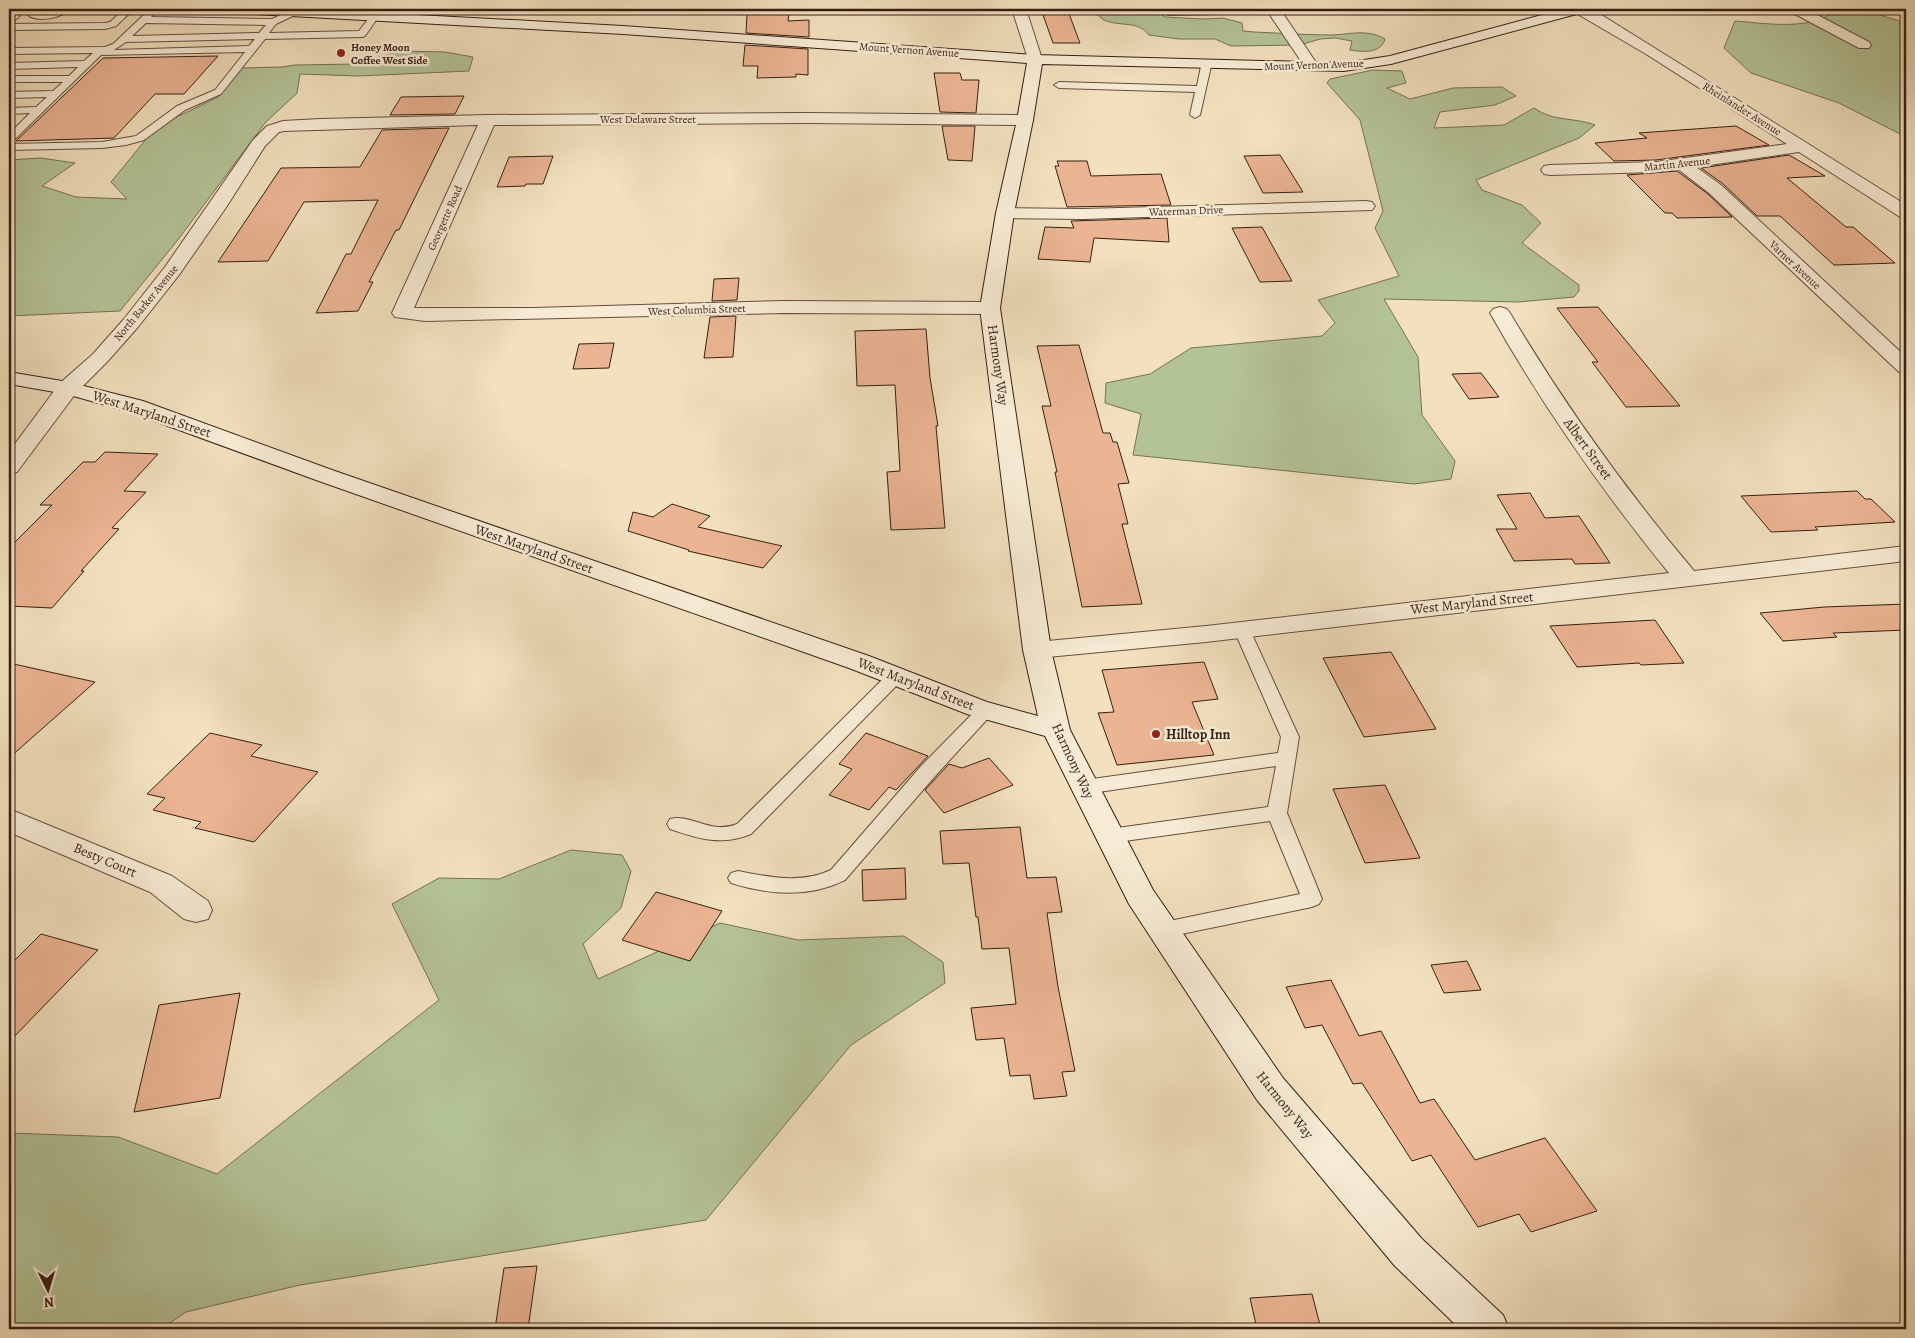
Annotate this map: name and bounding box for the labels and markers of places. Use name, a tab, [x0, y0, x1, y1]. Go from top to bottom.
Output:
place label: Honey Moon Coffee West Side	[351, 40, 428, 68]
marker: Honey Moon Coffee West Side	[335, 47, 347, 59]
place label: Hilltop Inn	[1166, 725, 1231, 744]
marker: Hilltop Inn	[1150, 728, 1162, 740]

